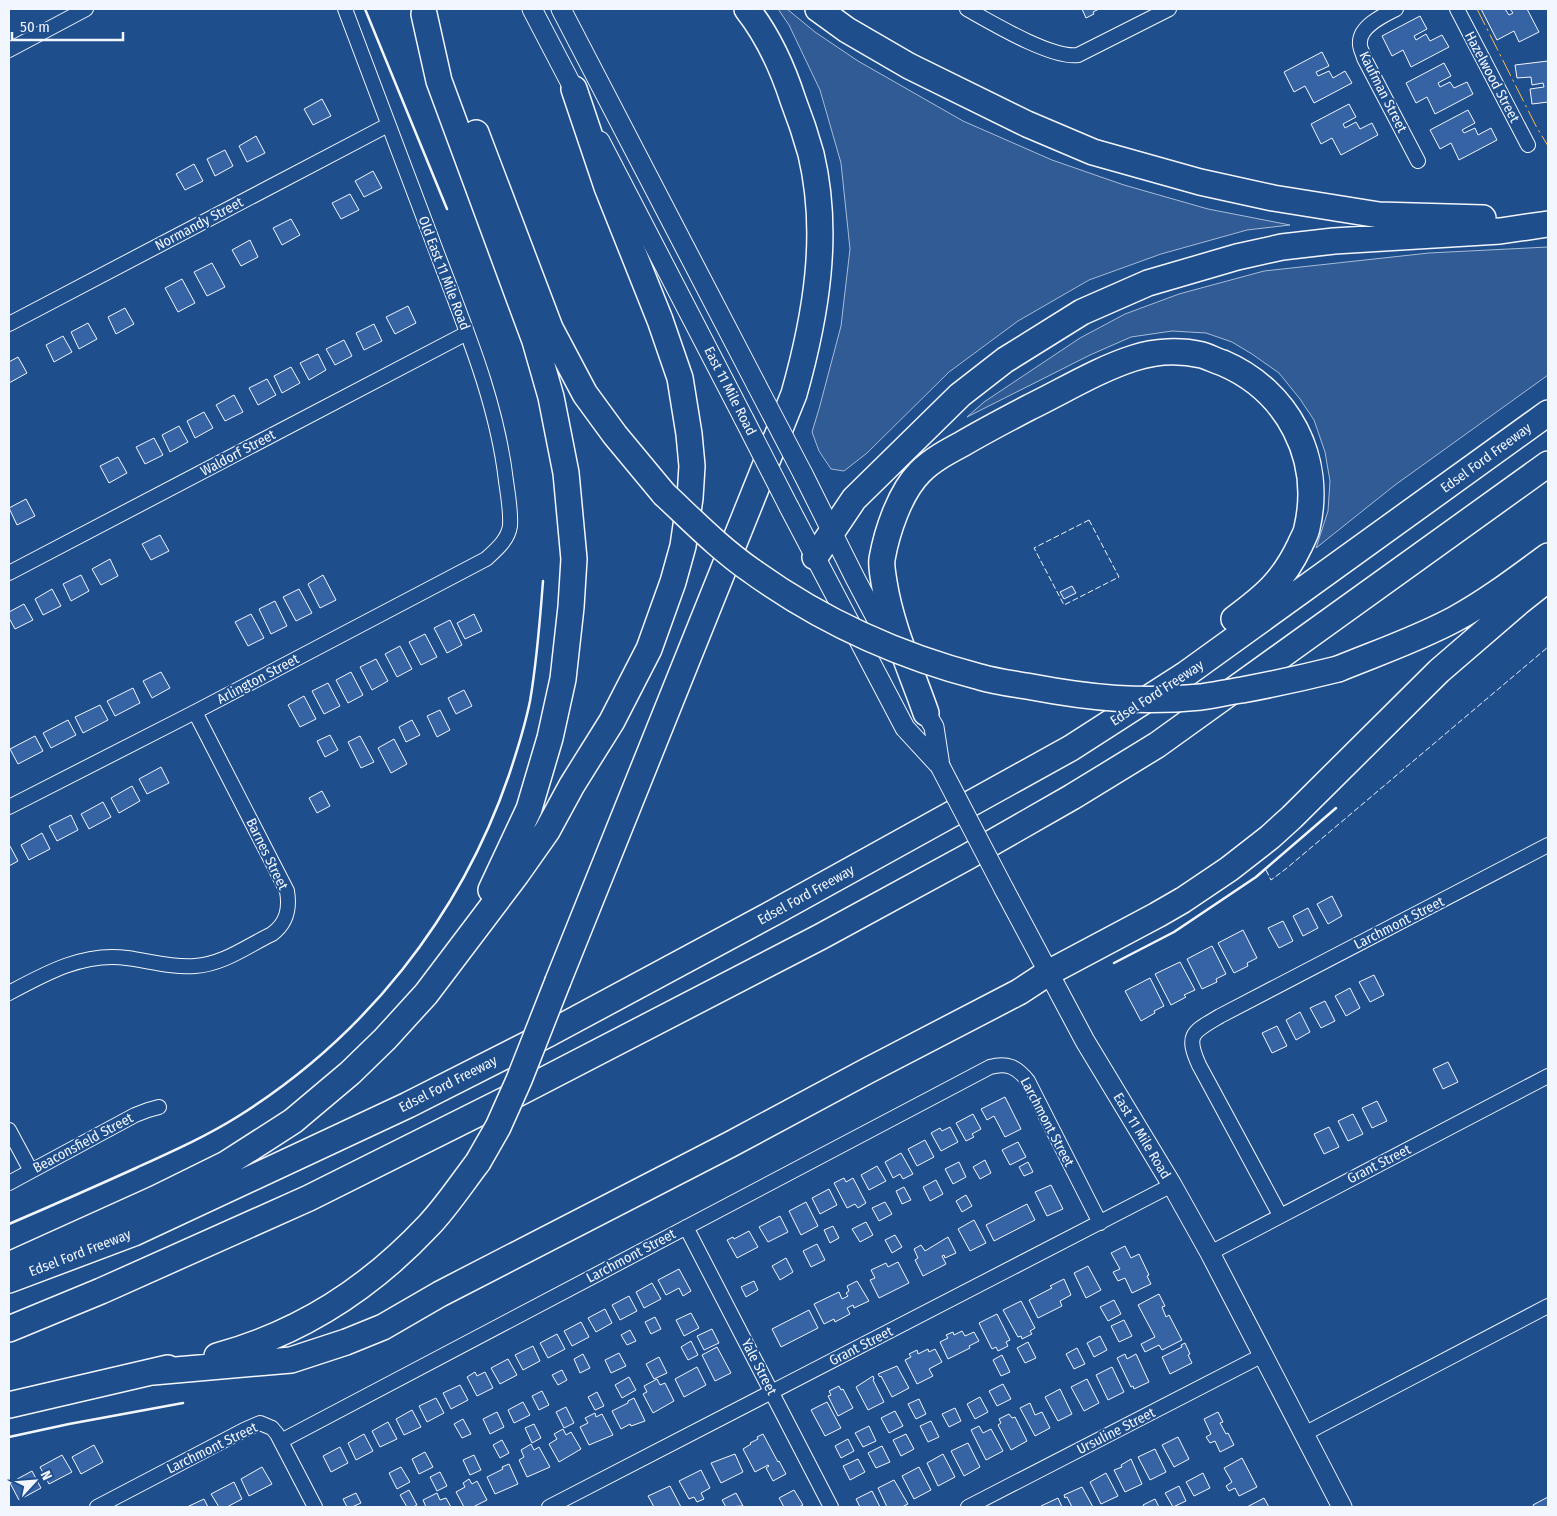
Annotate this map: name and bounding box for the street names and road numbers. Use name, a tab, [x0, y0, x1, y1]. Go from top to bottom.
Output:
street label: Hazelwood Street	[1461, 29, 1523, 126]
street label: Kaufman Street	[1355, 49, 1411, 136]
street label: Normandy Street	[152, 193, 246, 254]
street label: Old East 11 Mile Road	[414, 214, 474, 332]
street label: East 11 Mile Road	[700, 344, 760, 438]
street label: Edsel Ford Freeway	[1437, 419, 1535, 497]
street label: Waldorf Street	[198, 426, 279, 480]
street label: Arlington Street	[214, 650, 302, 708]
street label: Edsel Ford Freeway	[1107, 656, 1207, 729]
street label: Barnes Street	[242, 815, 292, 893]
street label: Edsel Ford Freeway	[755, 861, 858, 929]
street label: Larchmont Street	[1351, 893, 1447, 953]
street label: Edsel Ford Freeway	[396, 1052, 501, 1116]
street label: Larchmont Street	[1016, 1074, 1078, 1170]
street label: East 11 Mile Road	[1110, 1090, 1174, 1182]
street label: Beaconsfield Street	[30, 1109, 136, 1177]
street label: Grant Street	[1344, 1141, 1414, 1187]
street label: Edsel Ford Freeway	[27, 1225, 134, 1280]
street label: Larchmont Street	[583, 1225, 679, 1287]
street label: Grant Street	[826, 1323, 896, 1369]
street label: Yale Street	[738, 1336, 781, 1398]
street label: Ursuline Street	[1074, 1404, 1158, 1458]
street label: Larchmont Street	[164, 1419, 260, 1477]

